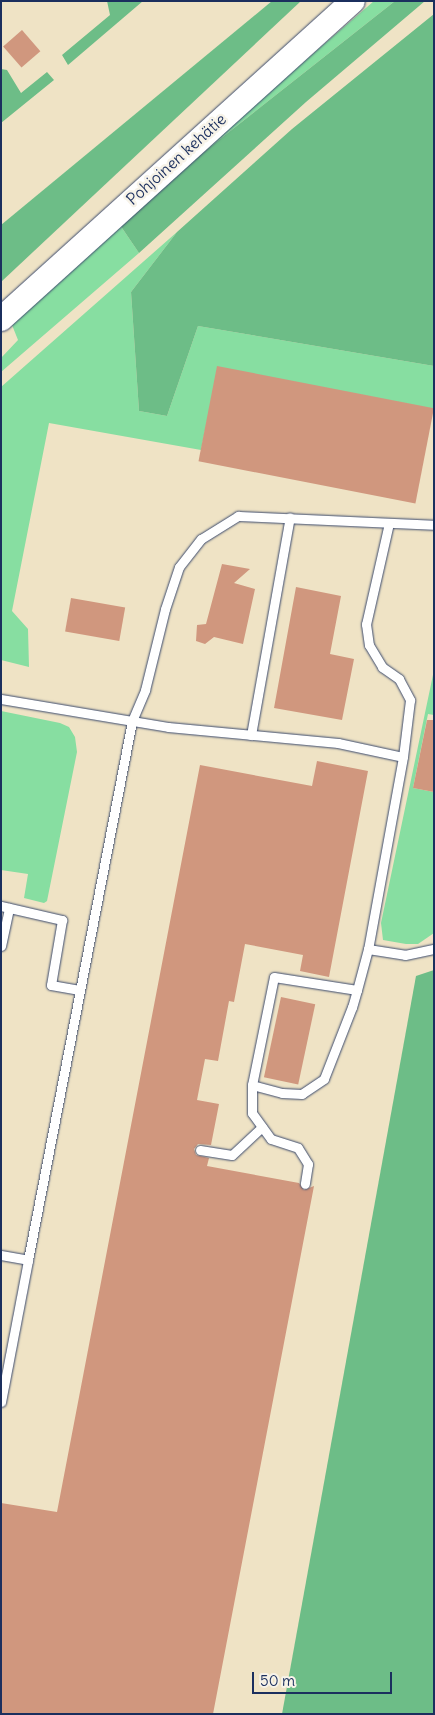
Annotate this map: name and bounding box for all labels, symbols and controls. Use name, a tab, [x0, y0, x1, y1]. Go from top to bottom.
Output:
street label: Pohjoinen kehätie	[122, 109, 230, 209]
scale bar	[255, 1662, 395, 1694]
text: 50 m	[260, 1671, 295, 1690]

